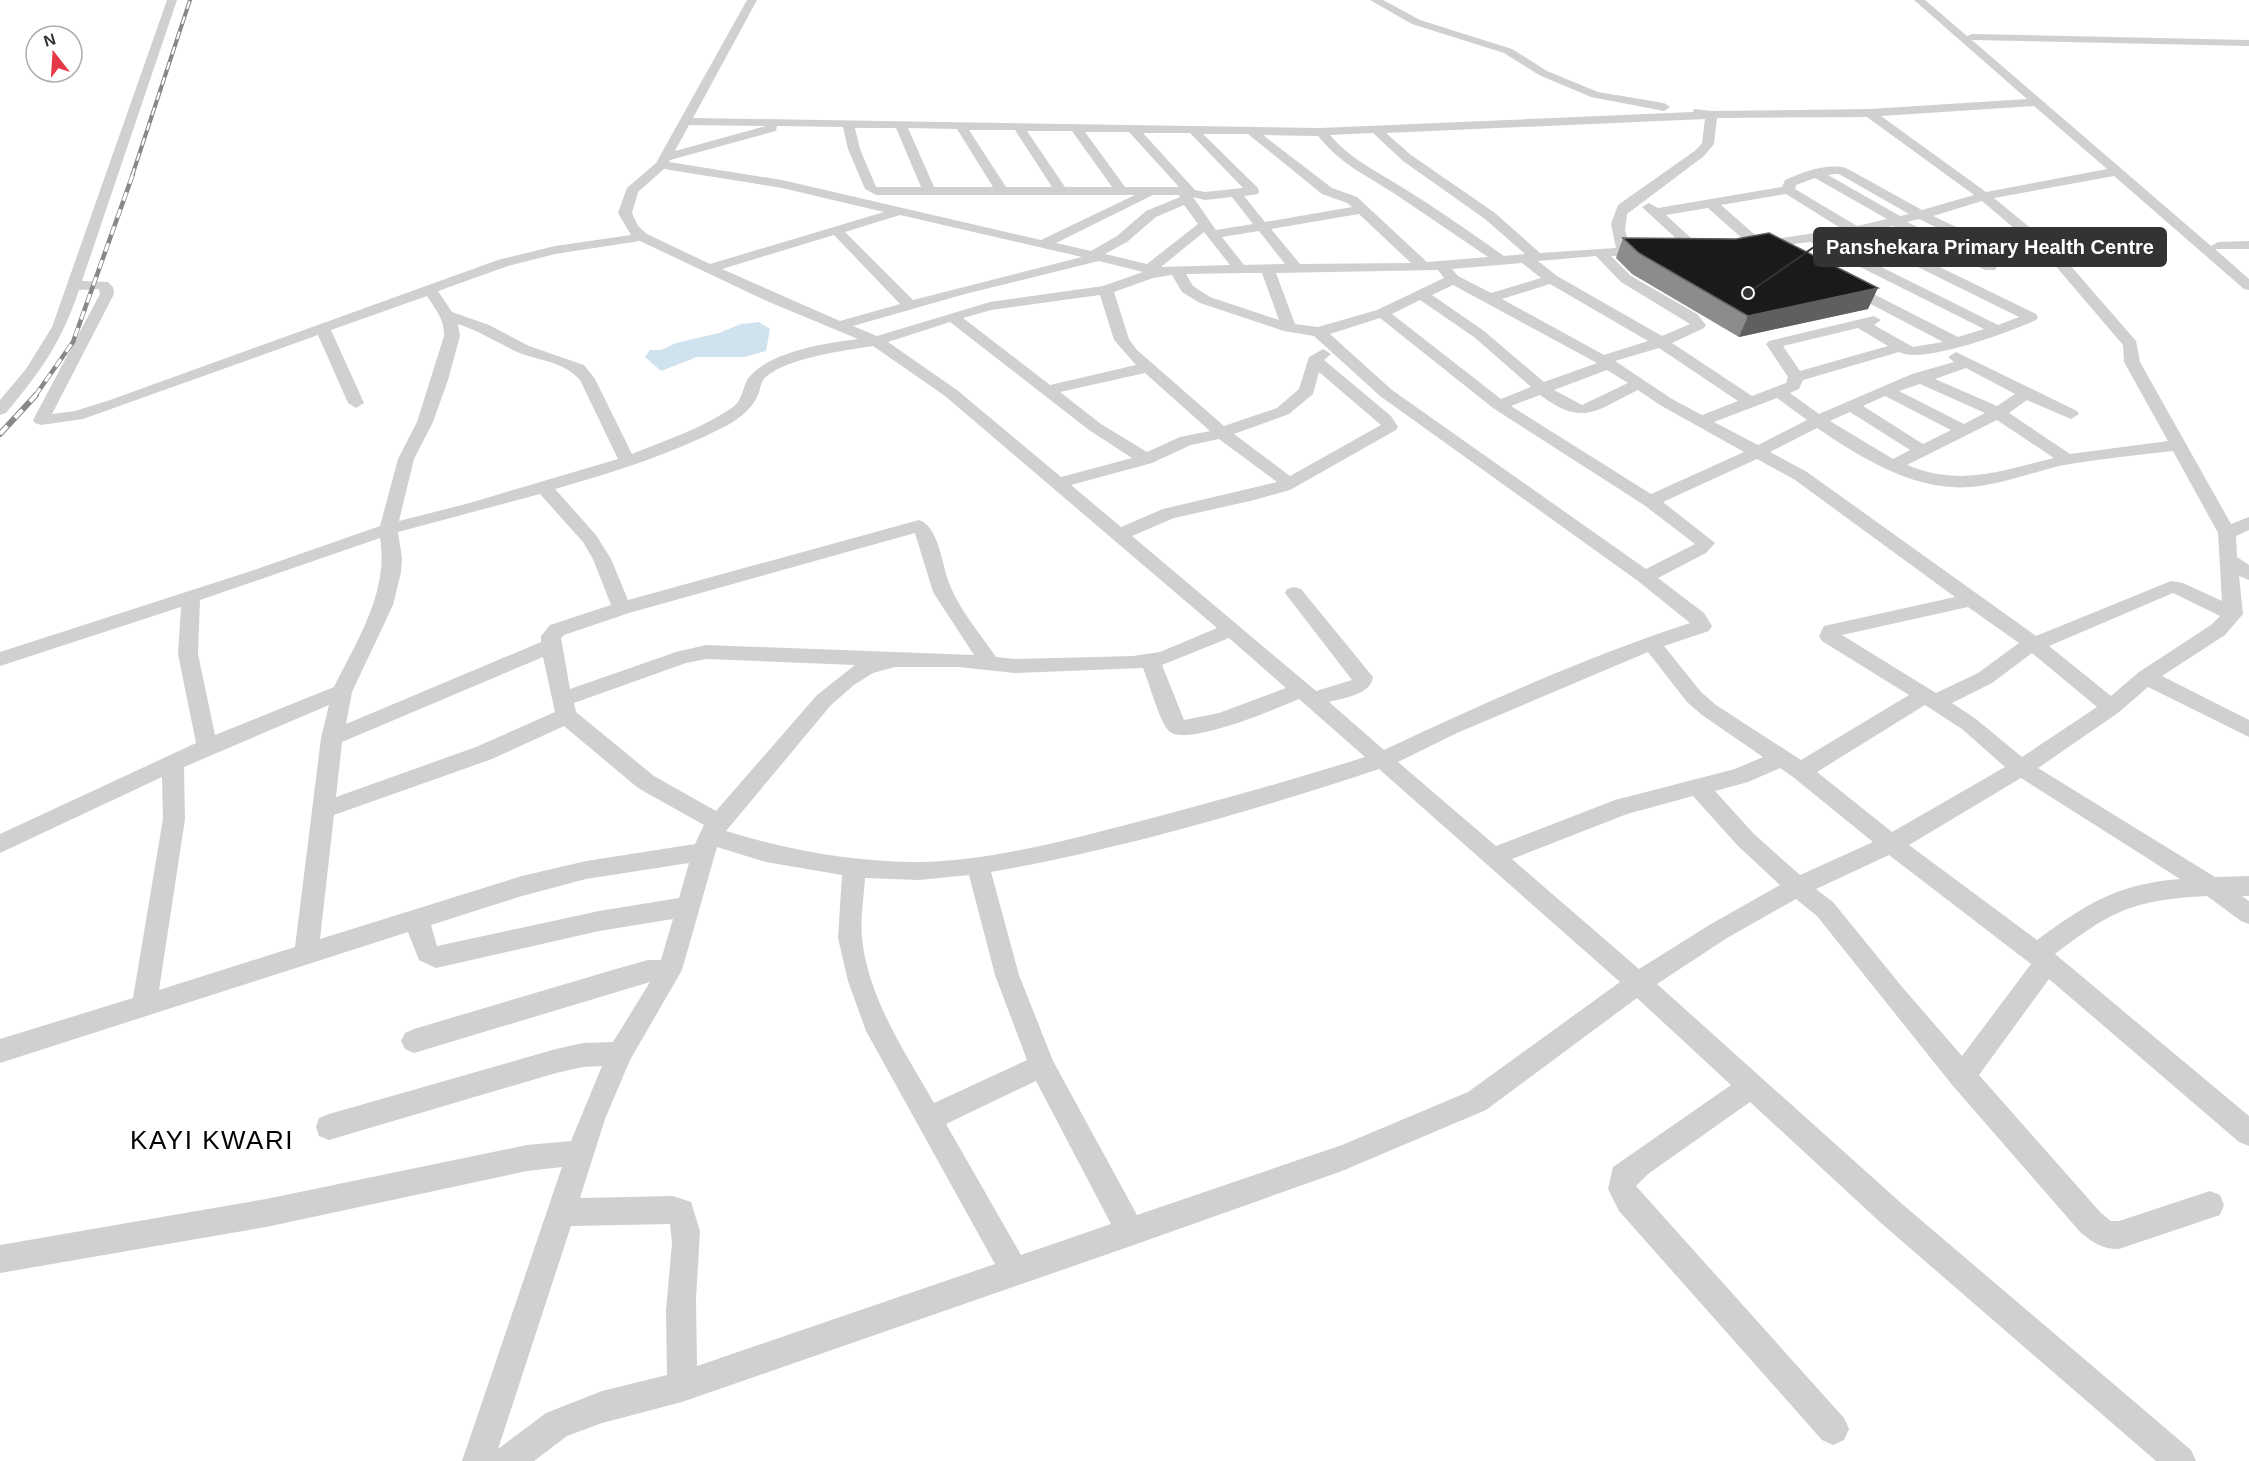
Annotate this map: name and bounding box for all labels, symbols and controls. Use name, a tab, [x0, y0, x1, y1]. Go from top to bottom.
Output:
north arrow	[24, 24, 84, 84]
text: N	[42, 30, 58, 50]
callout: Panshekara Primary Health Centre	[1814, 228, 2166, 266]
text: Panshekara Primary Health Centre	[1826, 236, 2154, 258]
district label: KAYI KWARI	[130, 1125, 294, 1155]

